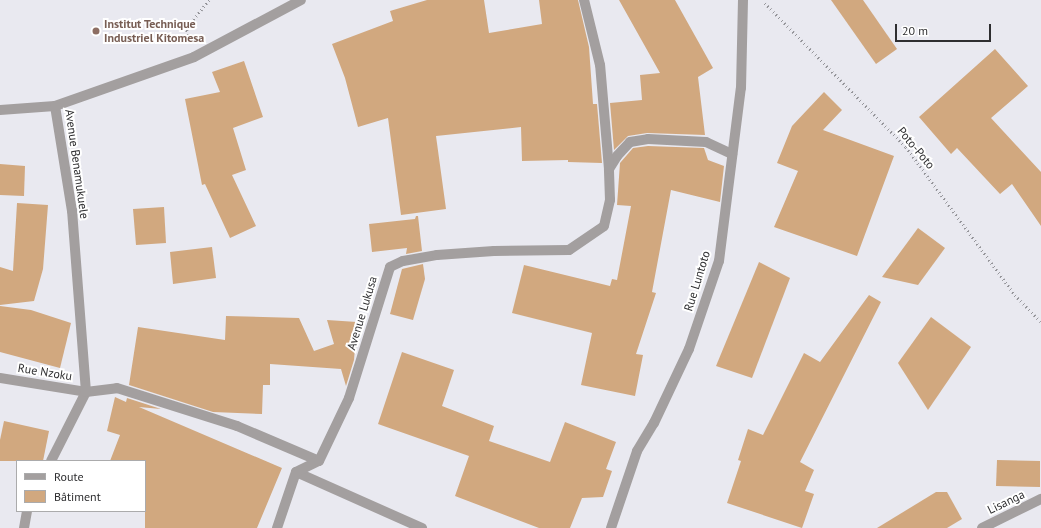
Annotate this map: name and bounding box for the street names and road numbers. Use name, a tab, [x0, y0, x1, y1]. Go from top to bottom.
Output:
street label: Avenue Benamukuele	[62, 108, 92, 220]
street label: Poto-Poto	[894, 124, 938, 172]
street label: Rue Luntoto	[681, 249, 713, 313]
street label: Avenue Lukusa	[344, 274, 380, 352]
street label: Rue Nzoku	[17, 361, 73, 383]
street label: Lisanga	[985, 487, 1027, 517]

